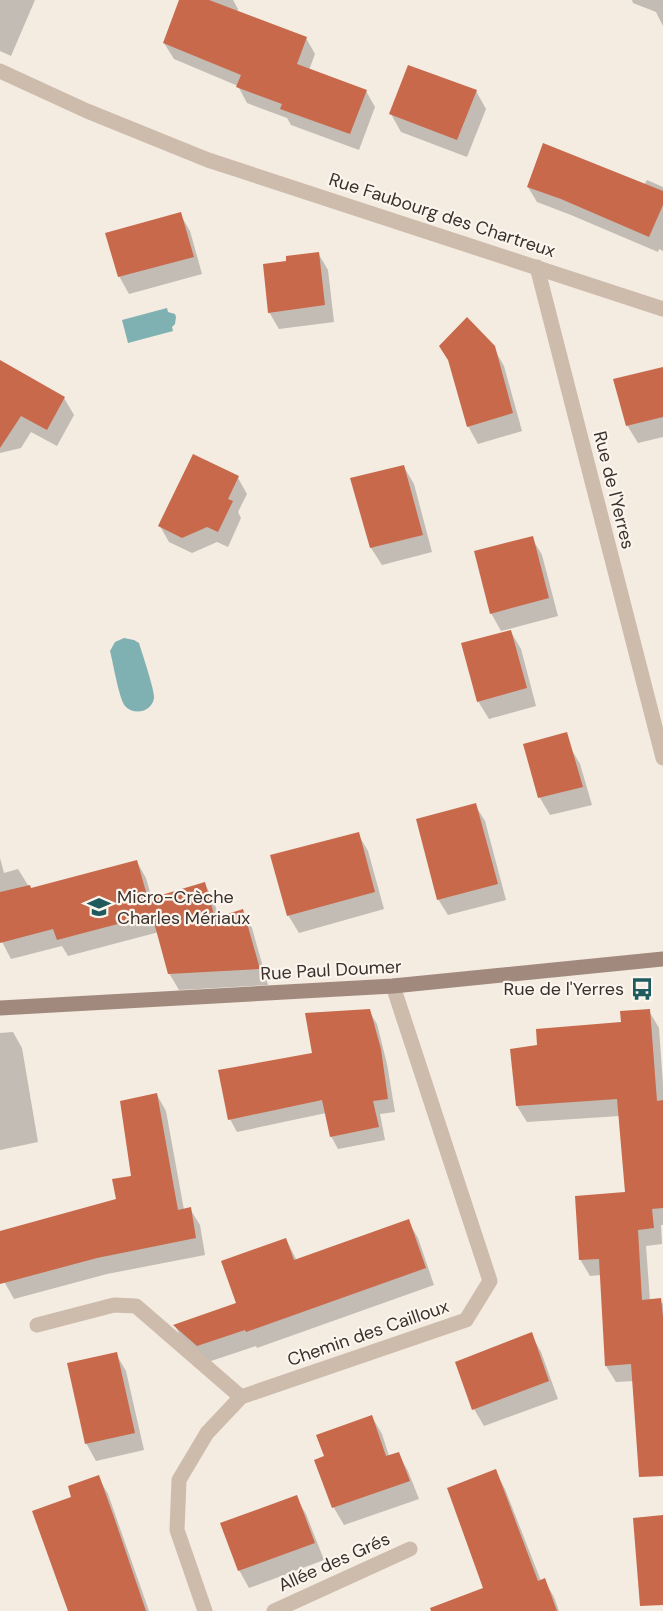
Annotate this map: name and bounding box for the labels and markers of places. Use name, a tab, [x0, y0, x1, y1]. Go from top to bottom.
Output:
place label: Micro-Crèche Charles Mériaux	[117, 885, 250, 930]
school or university icon: Micro-Crèche Charles Mériaux	[86, 894, 112, 920]
bus stop icon: Rue de l'Yerres	[629, 976, 655, 1002]
place label: Rue de l'Yerres	[503, 977, 624, 1001]

